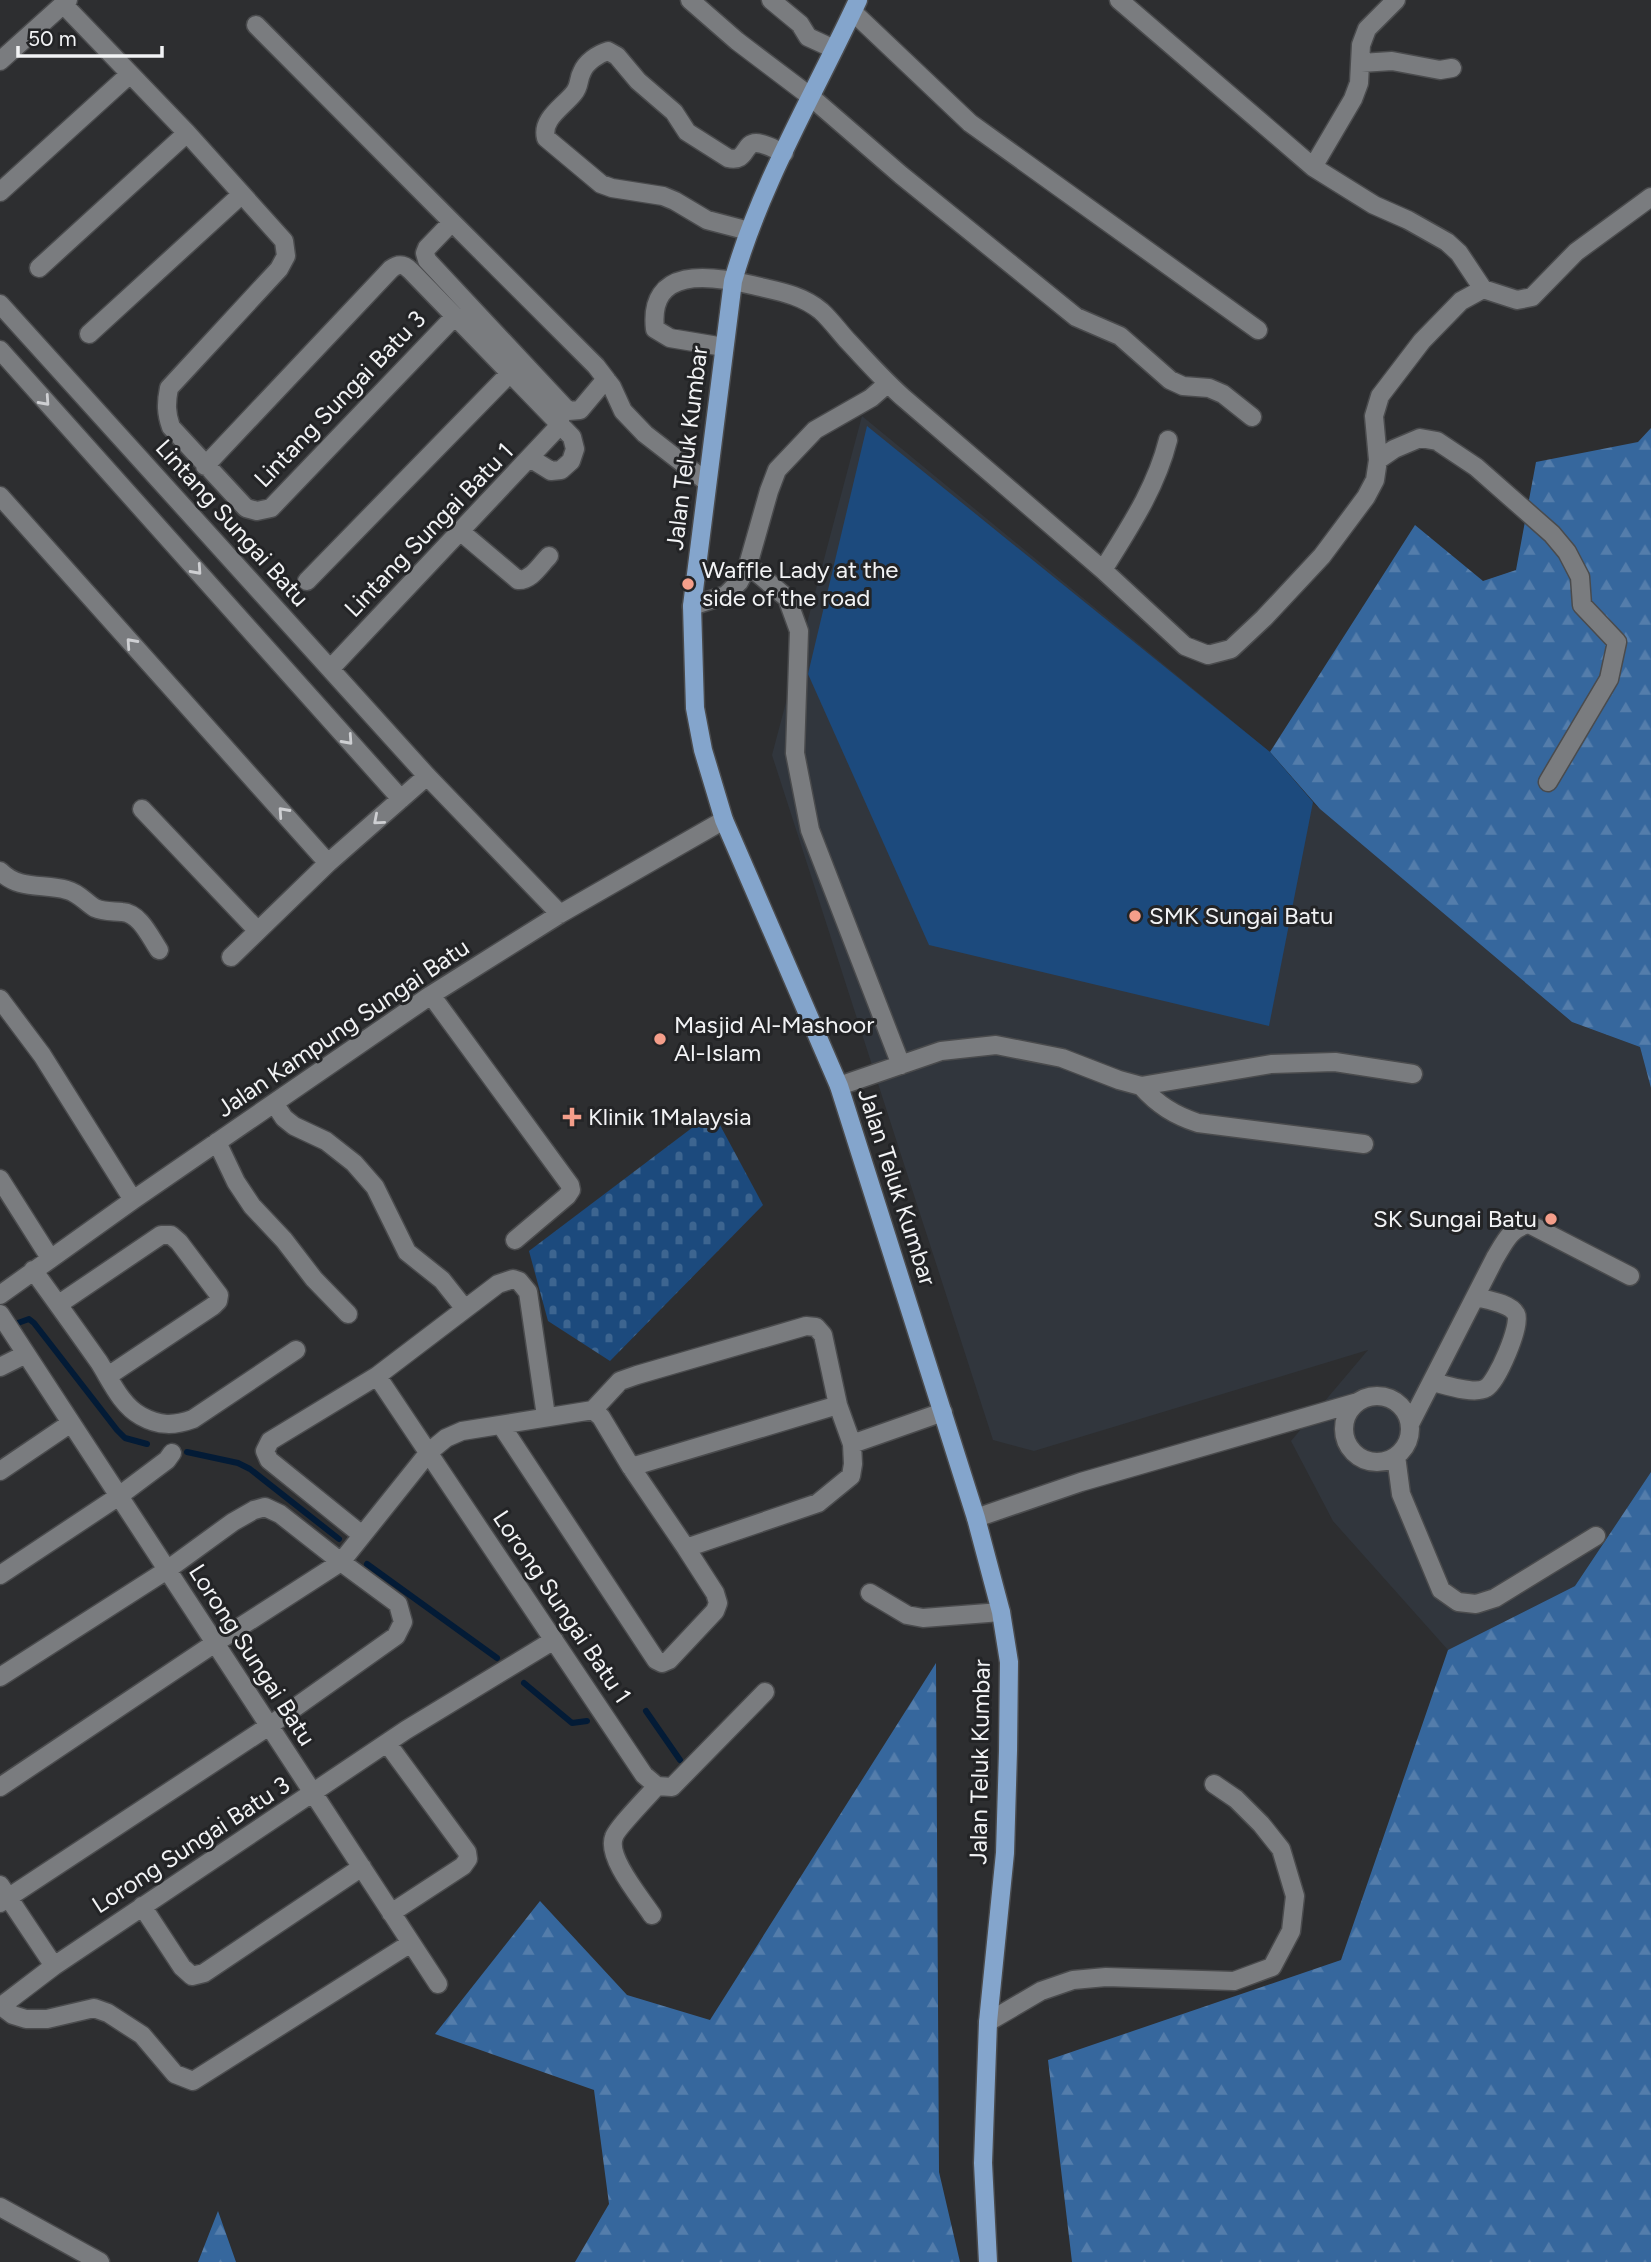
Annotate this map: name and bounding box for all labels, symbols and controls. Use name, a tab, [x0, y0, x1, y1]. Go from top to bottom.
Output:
scale bar	[18, 14, 161, 58]
text: 50 m	[28, 26, 77, 51]
street label: Lintang Sungai Batu 3	[248, 304, 431, 493]
street label: Jalan Teluk Kumbar	[660, 344, 713, 552]
one-way arrow	[37, 392, 50, 405]
street label: Lintang Sungai Batu	[150, 433, 315, 612]
street label: Lintang Sungai Batu 1	[338, 437, 519, 623]
place label: Waffle Lady at the side of the road	[702, 555, 898, 612]
one-way arrow	[189, 562, 201, 575]
marker: Waffle Lady at the side of the road	[680, 576, 696, 592]
one-way arrow	[127, 638, 139, 651]
one-way arrow	[340, 732, 352, 745]
one-way arrow	[278, 807, 291, 820]
one-way arrow	[373, 812, 386, 824]
place label: SMK Sungai Batu	[1149, 901, 1333, 930]
marker: SMK Sungai Batu	[1127, 908, 1143, 924]
street label: Jalan Kampung Sungai Batu	[211, 932, 474, 1123]
place label: Masjid Al-Mashoor Al-Islam	[674, 1010, 874, 1067]
marker: Masjid Al-Mashoor Al-Islam	[652, 1031, 668, 1047]
street label: Jalan Teluk Kumbar	[852, 1085, 943, 1289]
place label: Klinik 1Malaysia	[588, 1102, 751, 1131]
marker: Klinik 1Malaysia	[562, 1107, 582, 1127]
place label: SK Sungai Batu	[1373, 1204, 1537, 1233]
marker: SK Sungai Batu	[1543, 1211, 1559, 1227]
street label: Lorong Sungai Batu 1	[487, 1505, 638, 1709]
street label: Lorong Sungai Batu	[183, 1559, 322, 1751]
street label: Jalan Teluk Kumbar	[963, 1659, 996, 1865]
street label: Lorong Sungai Batu 3	[87, 1770, 295, 1919]

